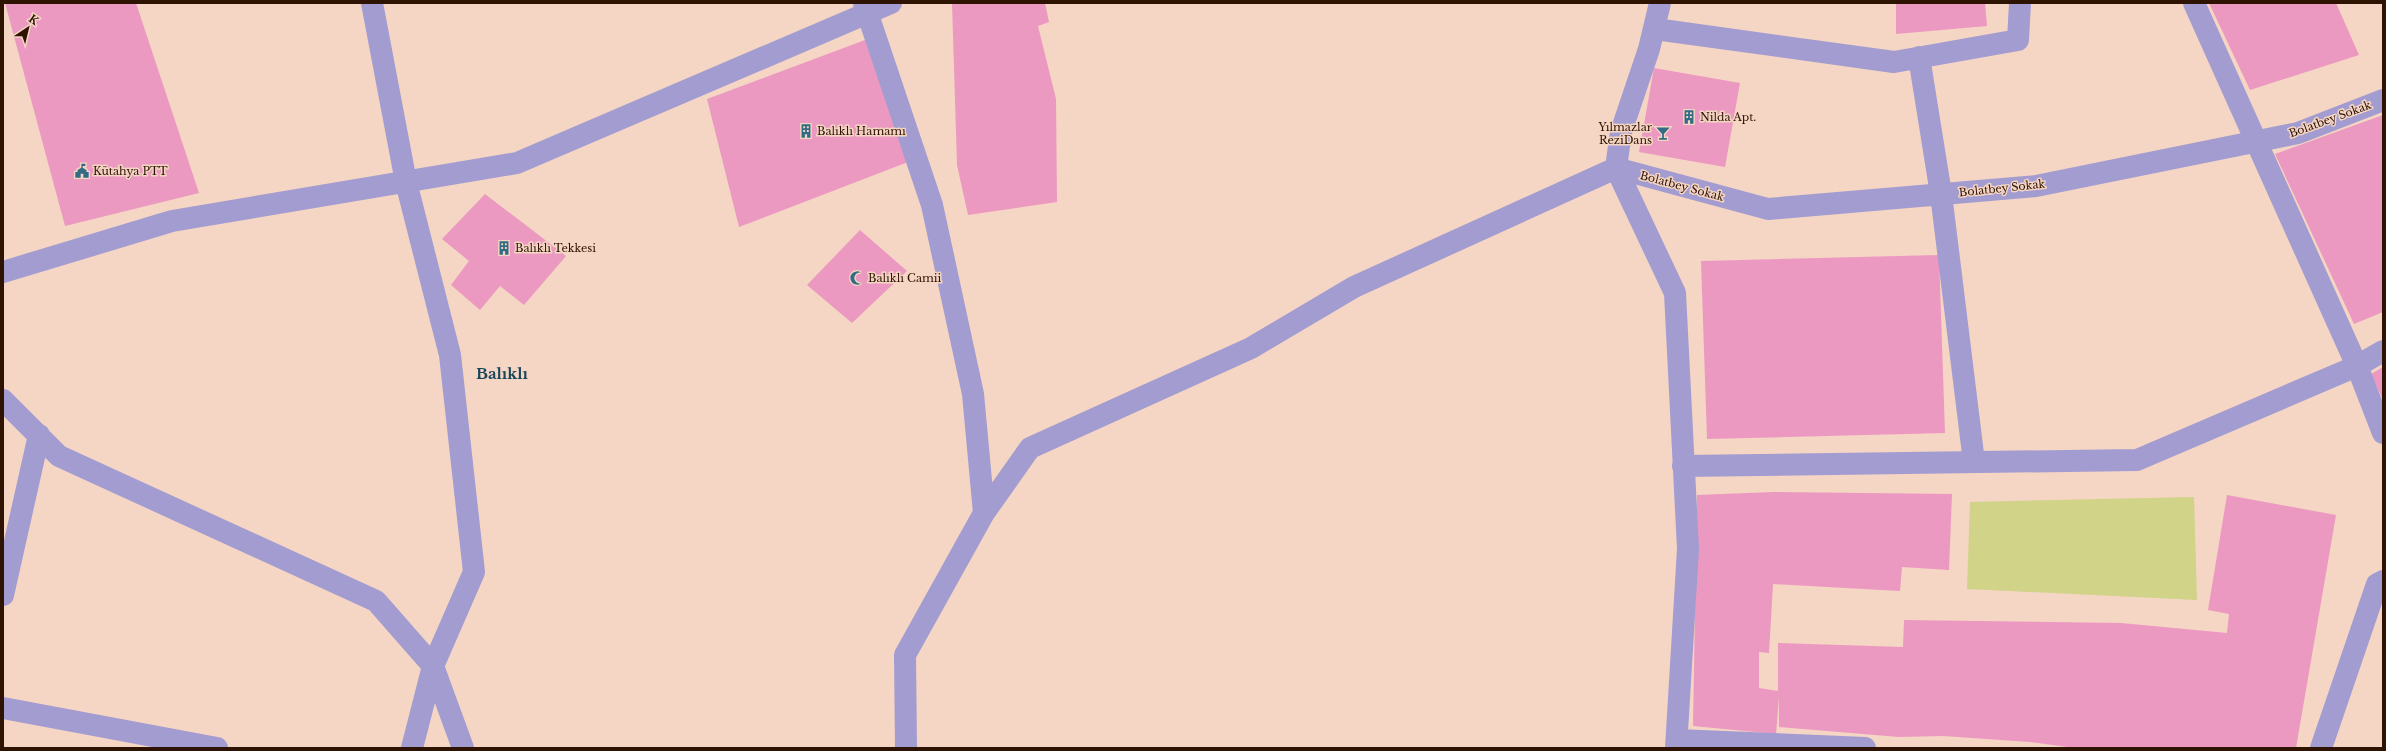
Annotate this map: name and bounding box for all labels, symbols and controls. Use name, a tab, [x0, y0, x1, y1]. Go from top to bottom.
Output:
north arrow	[8, 8, 48, 48]
text: K	[26, 11, 42, 29]
street label: Bolatbey Sokak	[2287, 98, 2373, 140]
building icon: Nilda Apt.	[1681, 109, 1697, 125]
place label: Nilda Apt.	[1700, 110, 1756, 124]
place label: Yılmazlar ReziDans	[1597, 120, 1653, 147]
building icon: Balıklı Hamamı	[798, 123, 814, 139]
place label: Balıklı Hamamı	[817, 124, 906, 138]
bar icon: Yılmazlar ReziDans	[1655, 125, 1671, 141]
public building icon: Kütahya PTT	[74, 163, 90, 179]
place label: Kütahya PTT	[93, 164, 168, 178]
street label: Bolatbey Sokak	[1638, 168, 1726, 204]
street label: Bolatbey Sokak	[1958, 176, 2046, 199]
building icon: Balıklı Tekkesi	[496, 240, 512, 256]
place label: Balıklı Tekkesi	[515, 241, 596, 255]
mosque icon: Balıklı Camii	[849, 270, 865, 286]
place label: Balıklı Camii	[868, 271, 942, 285]
district label: Balıklı	[476, 364, 529, 383]

